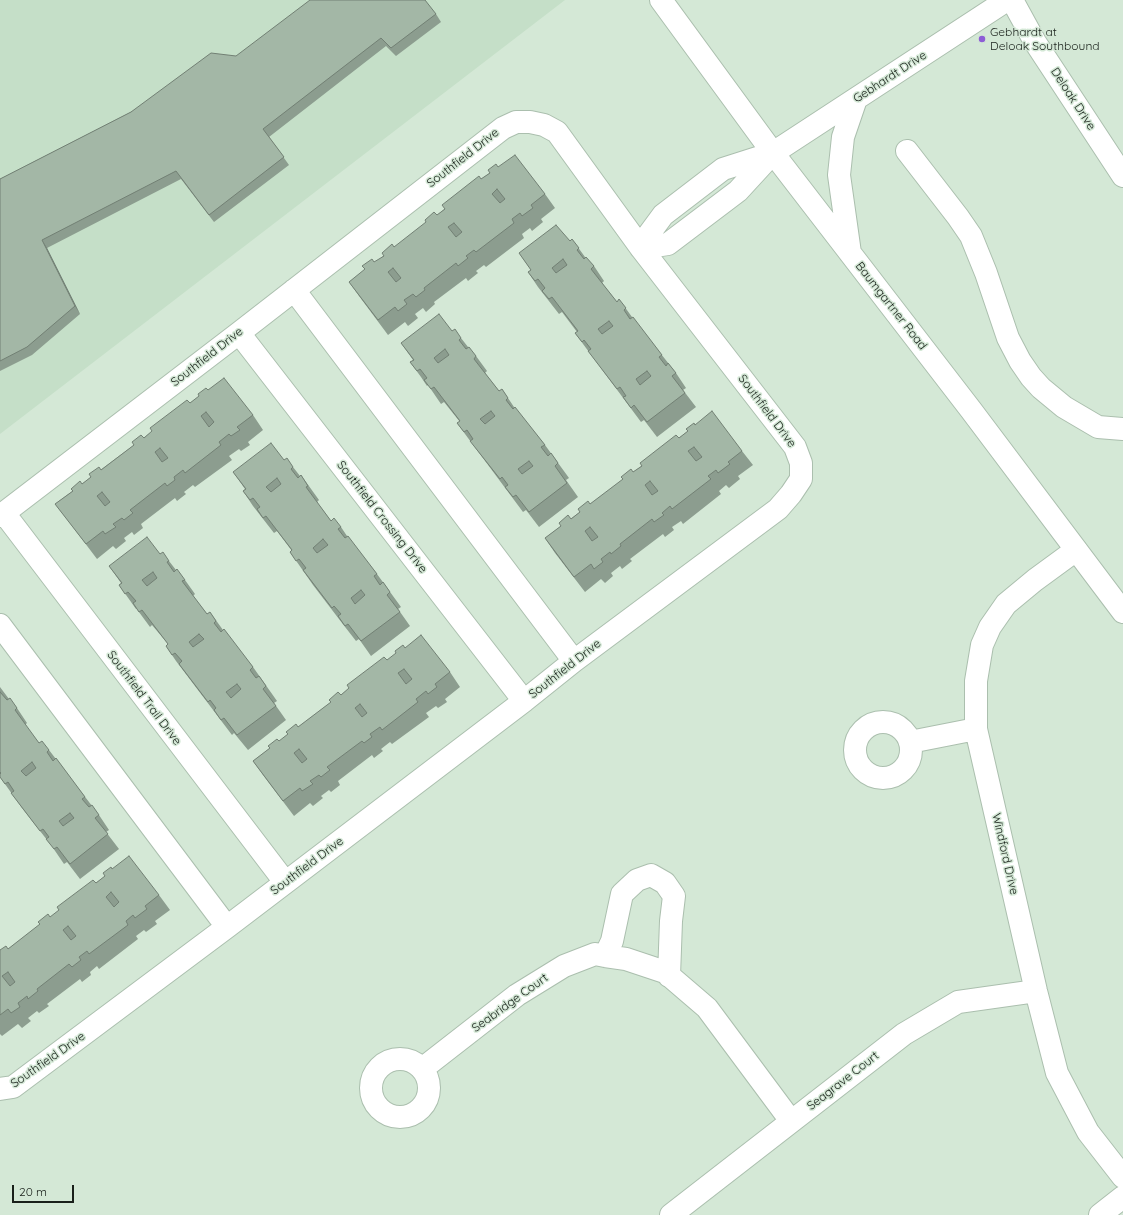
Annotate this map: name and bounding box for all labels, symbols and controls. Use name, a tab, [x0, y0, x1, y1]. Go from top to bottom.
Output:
place label: Gebhardt at Deloak Southbound	[990, 25, 1100, 53]
marker: Gebhardt at Deloak Southbound	[977, 34, 987, 44]
street label: Gebhardt Drive	[851, 48, 929, 106]
street label: Deloak Drive	[1048, 65, 1098, 133]
street label: Southfield Drive	[424, 125, 502, 191]
street label: Baumgartner Road	[852, 259, 930, 353]
street label: Southfield Drive	[168, 324, 246, 390]
street label: Southfield Drive	[735, 372, 799, 450]
street label: Southfield Crossing Drive	[334, 458, 430, 576]
street label: Southfield Drive	[526, 636, 604, 702]
street label: Southfield Trail Drive	[104, 648, 184, 748]
street label: Windford Drive	[989, 812, 1021, 896]
street label: Southfield Drive	[268, 834, 346, 898]
street label: Seabridge Court	[469, 971, 551, 1035]
street label: Southfield Drive	[8, 1029, 88, 1091]
street label: Seagrave Court	[804, 1049, 882, 1113]
scale bar	[14, 1177, 76, 1203]
text: 20 m	[19, 1184, 47, 1199]

